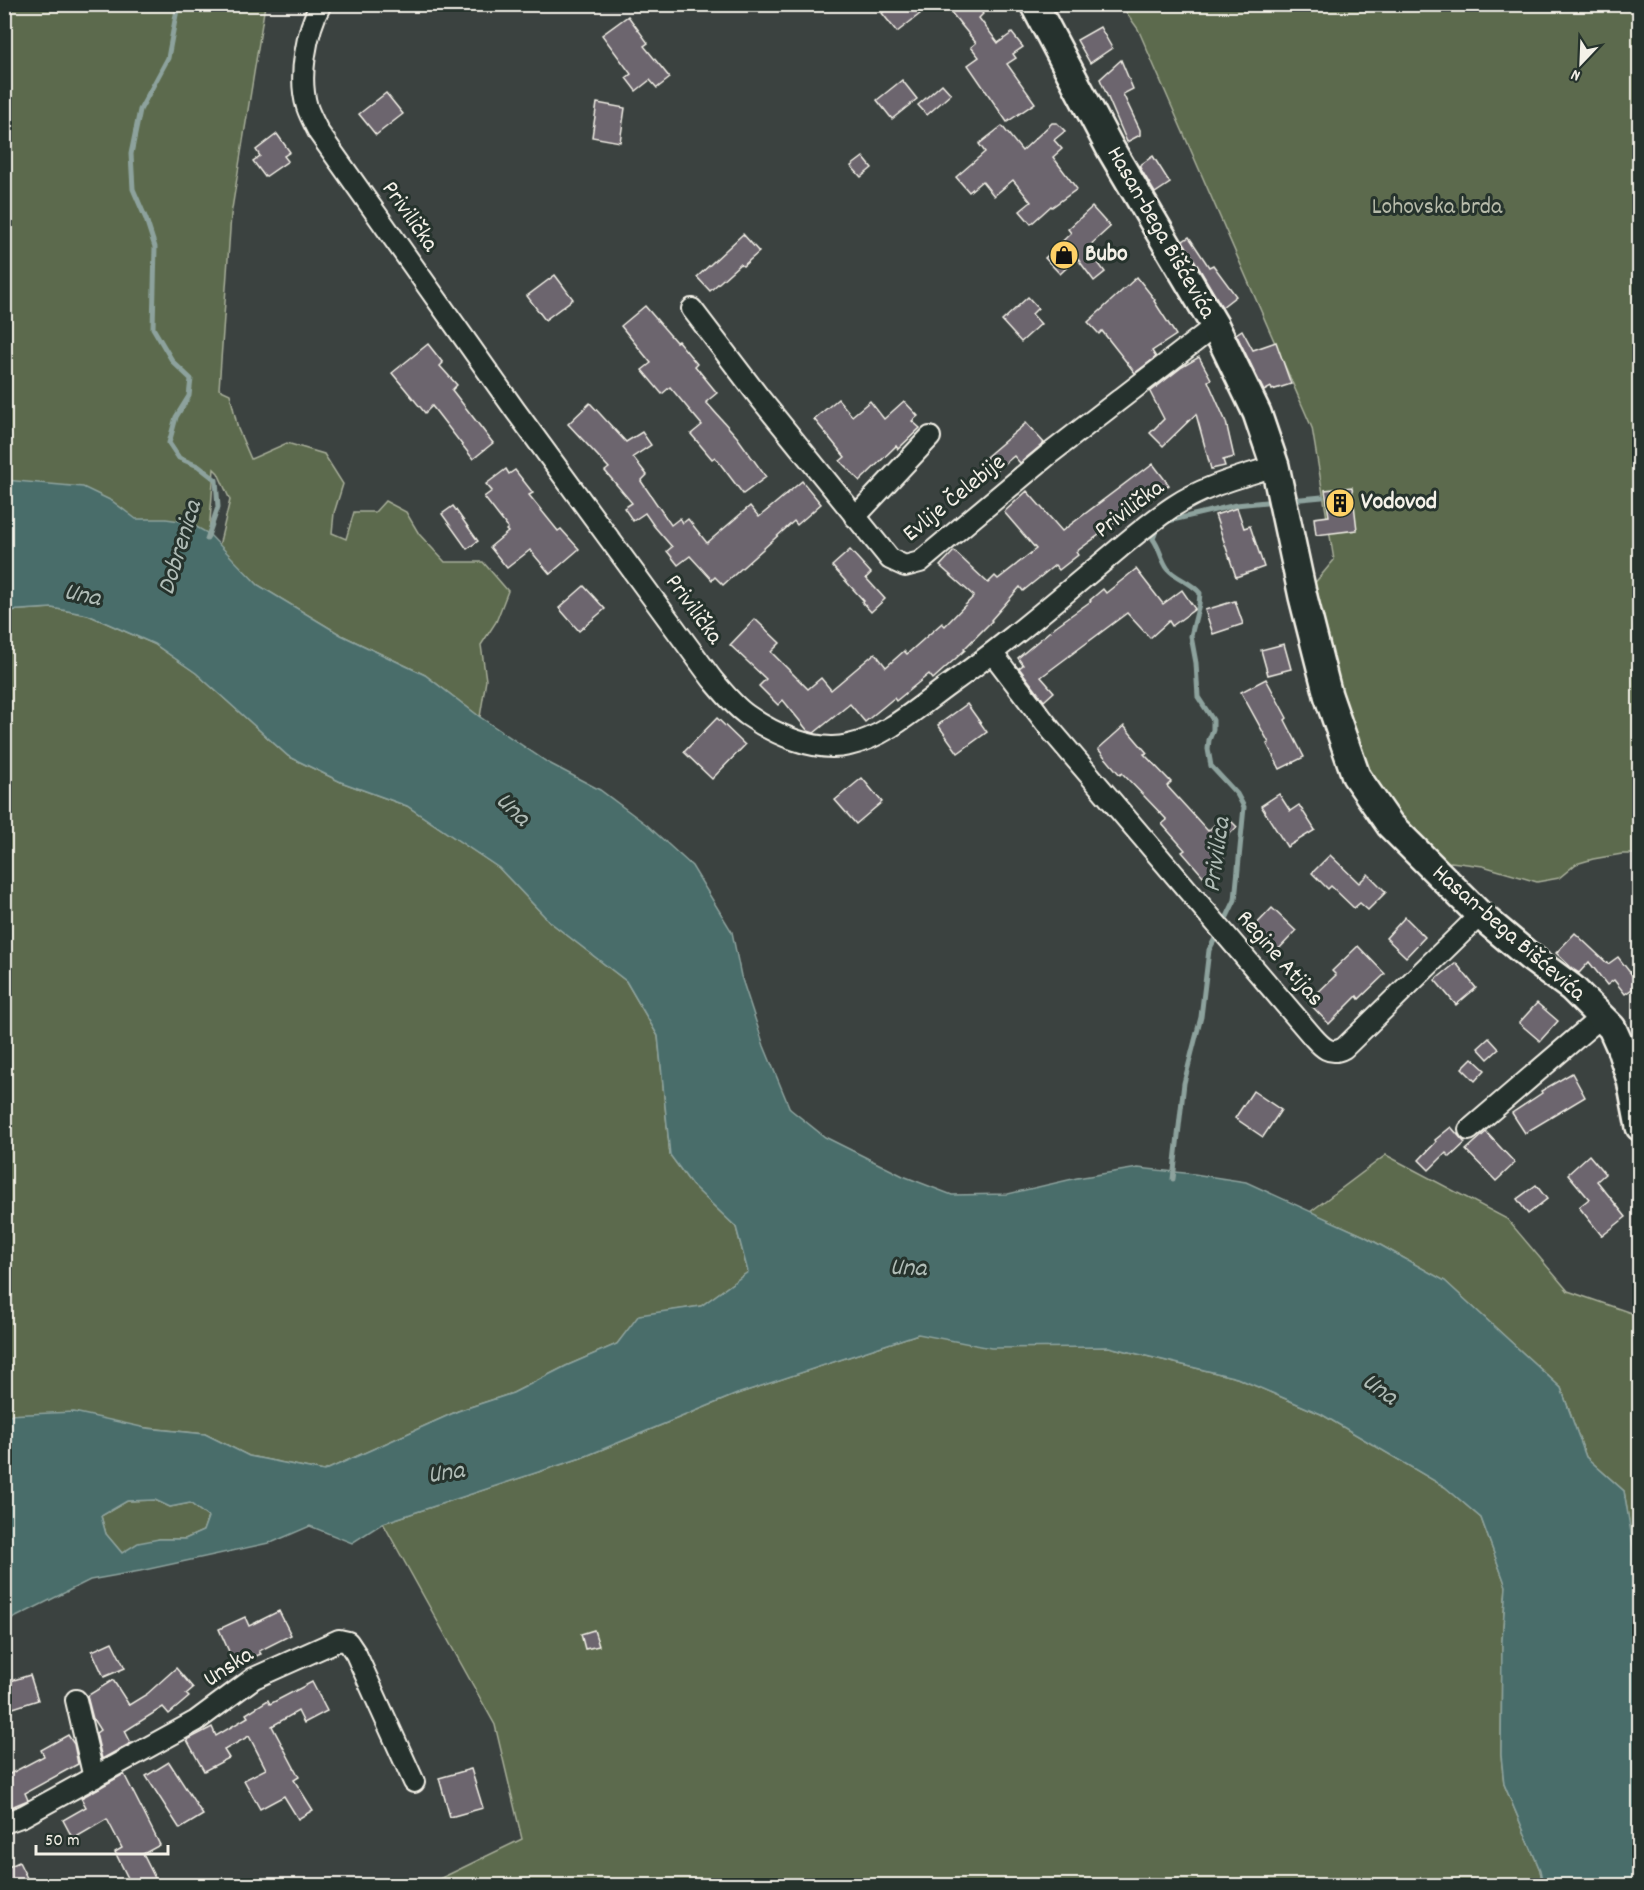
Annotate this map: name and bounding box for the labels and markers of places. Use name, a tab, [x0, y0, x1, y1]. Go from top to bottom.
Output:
place label: Bubo	[1085, 238, 1128, 272]
shop icon: Bubo	[1048, 239, 1080, 271]
place label: Vodovod	[1361, 486, 1437, 520]
building icon: Vodovod	[1324, 487, 1356, 519]

